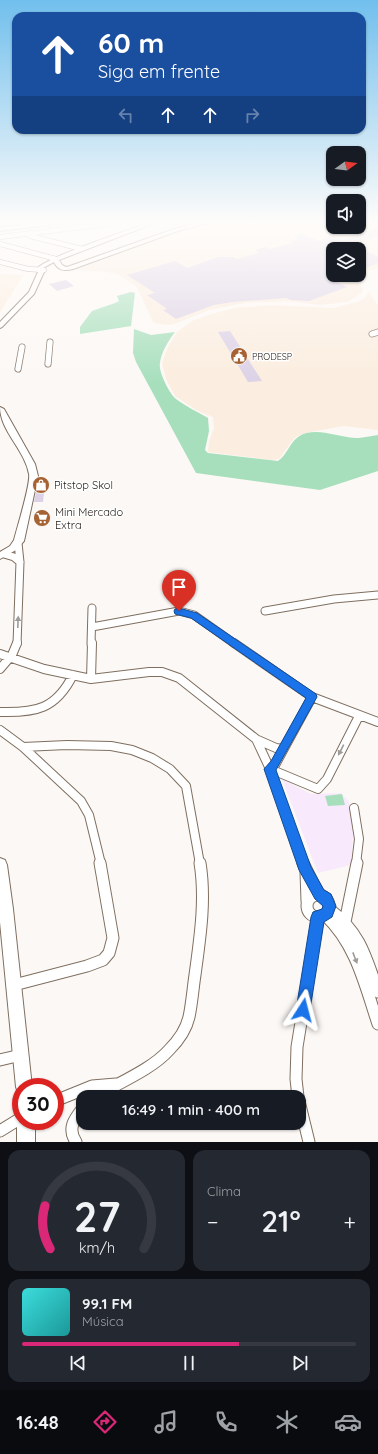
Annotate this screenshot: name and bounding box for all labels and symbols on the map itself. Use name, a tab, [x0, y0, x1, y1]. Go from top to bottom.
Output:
north arrow	[326, 146, 366, 186]
public building icon: PRODESP	[229, 346, 249, 366]
place label: PRODESP	[252, 351, 292, 362]
shop icon: Pitstop Skol	[31, 475, 51, 495]
place label: Pitstop Skol	[54, 478, 113, 492]
place label: Mini Mercado Extra	[55, 505, 124, 532]
supermarket icon: Mini Mercado Extra	[32, 508, 52, 528]
pin	[162, 570, 196, 611]
one-way arrow	[15, 615, 21, 628]
one-way arrow	[338, 745, 344, 756]
one-way arrow	[352, 952, 358, 964]
position arrow	[282, 989, 324, 1031]
speed limit sign: 30	[12, 1078, 64, 1130]

